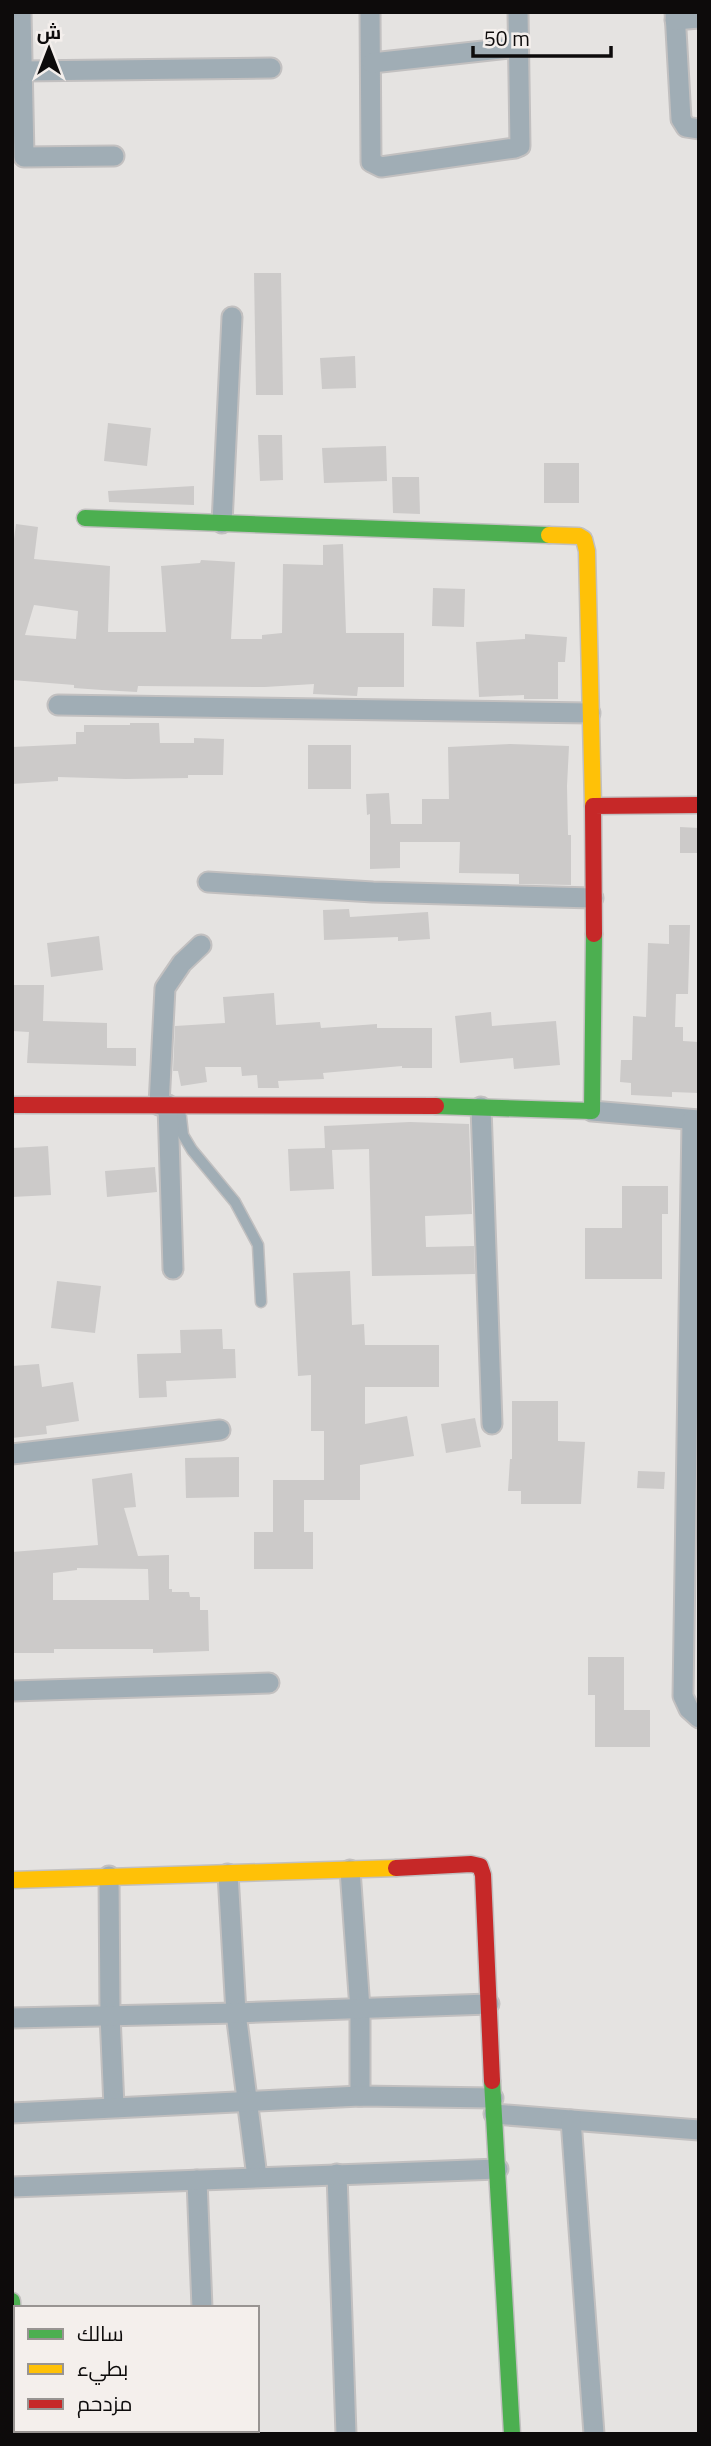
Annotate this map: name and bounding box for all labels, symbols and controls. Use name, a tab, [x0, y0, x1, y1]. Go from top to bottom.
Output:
north arrow	[14, 14, 84, 84]
scale bar	[473, 14, 611, 58]
text: ش	[37, 17, 61, 46]
text: 50 m	[484, 22, 530, 54]
legend	[14, 2306, 259, 2432]
text: سالك	[77, 2317, 124, 2349]
text: بطيء	[77, 2352, 128, 2385]
text: مزدحم	[77, 2387, 132, 2419]

